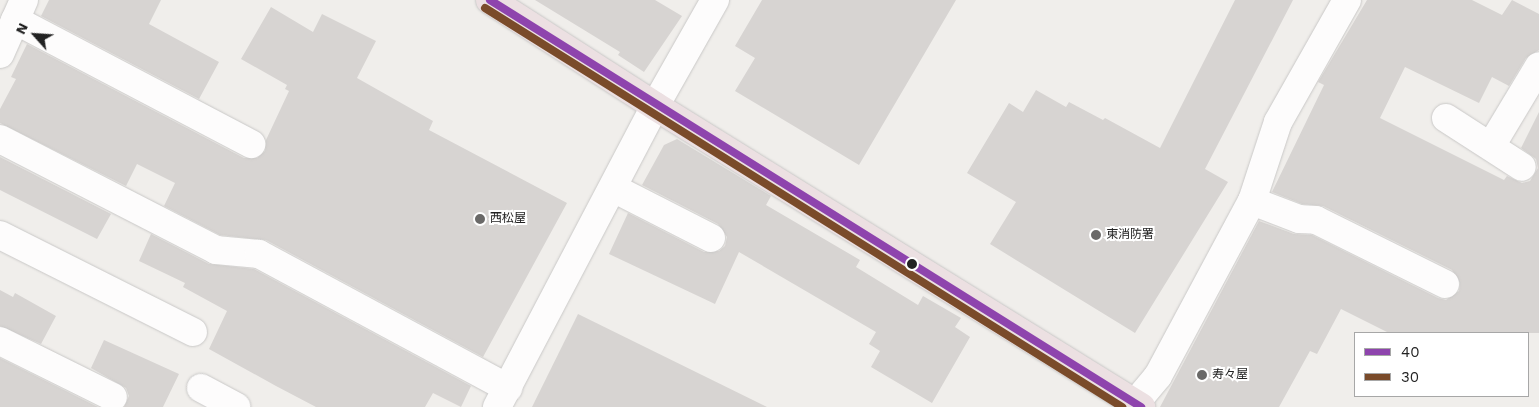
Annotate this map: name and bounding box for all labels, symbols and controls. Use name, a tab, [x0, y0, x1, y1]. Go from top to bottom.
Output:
north arrow	[10, 10, 60, 60]
text: N	[12, 20, 31, 37]
place label: 西松屋	[490, 212, 526, 226]
marker: 西松屋	[474, 213, 486, 225]
place label: 東消防署	[1106, 228, 1154, 242]
marker: 東消防署	[1090, 229, 1102, 241]
unlabelled marker	[907, 259, 917, 269]
legend	[1354, 332, 1529, 397]
text: 40	[1401, 343, 1420, 361]
place label: 寿々屋	[1212, 368, 1248, 382]
text: 30	[1401, 368, 1419, 386]
marker: 寿々屋	[1196, 369, 1208, 381]

